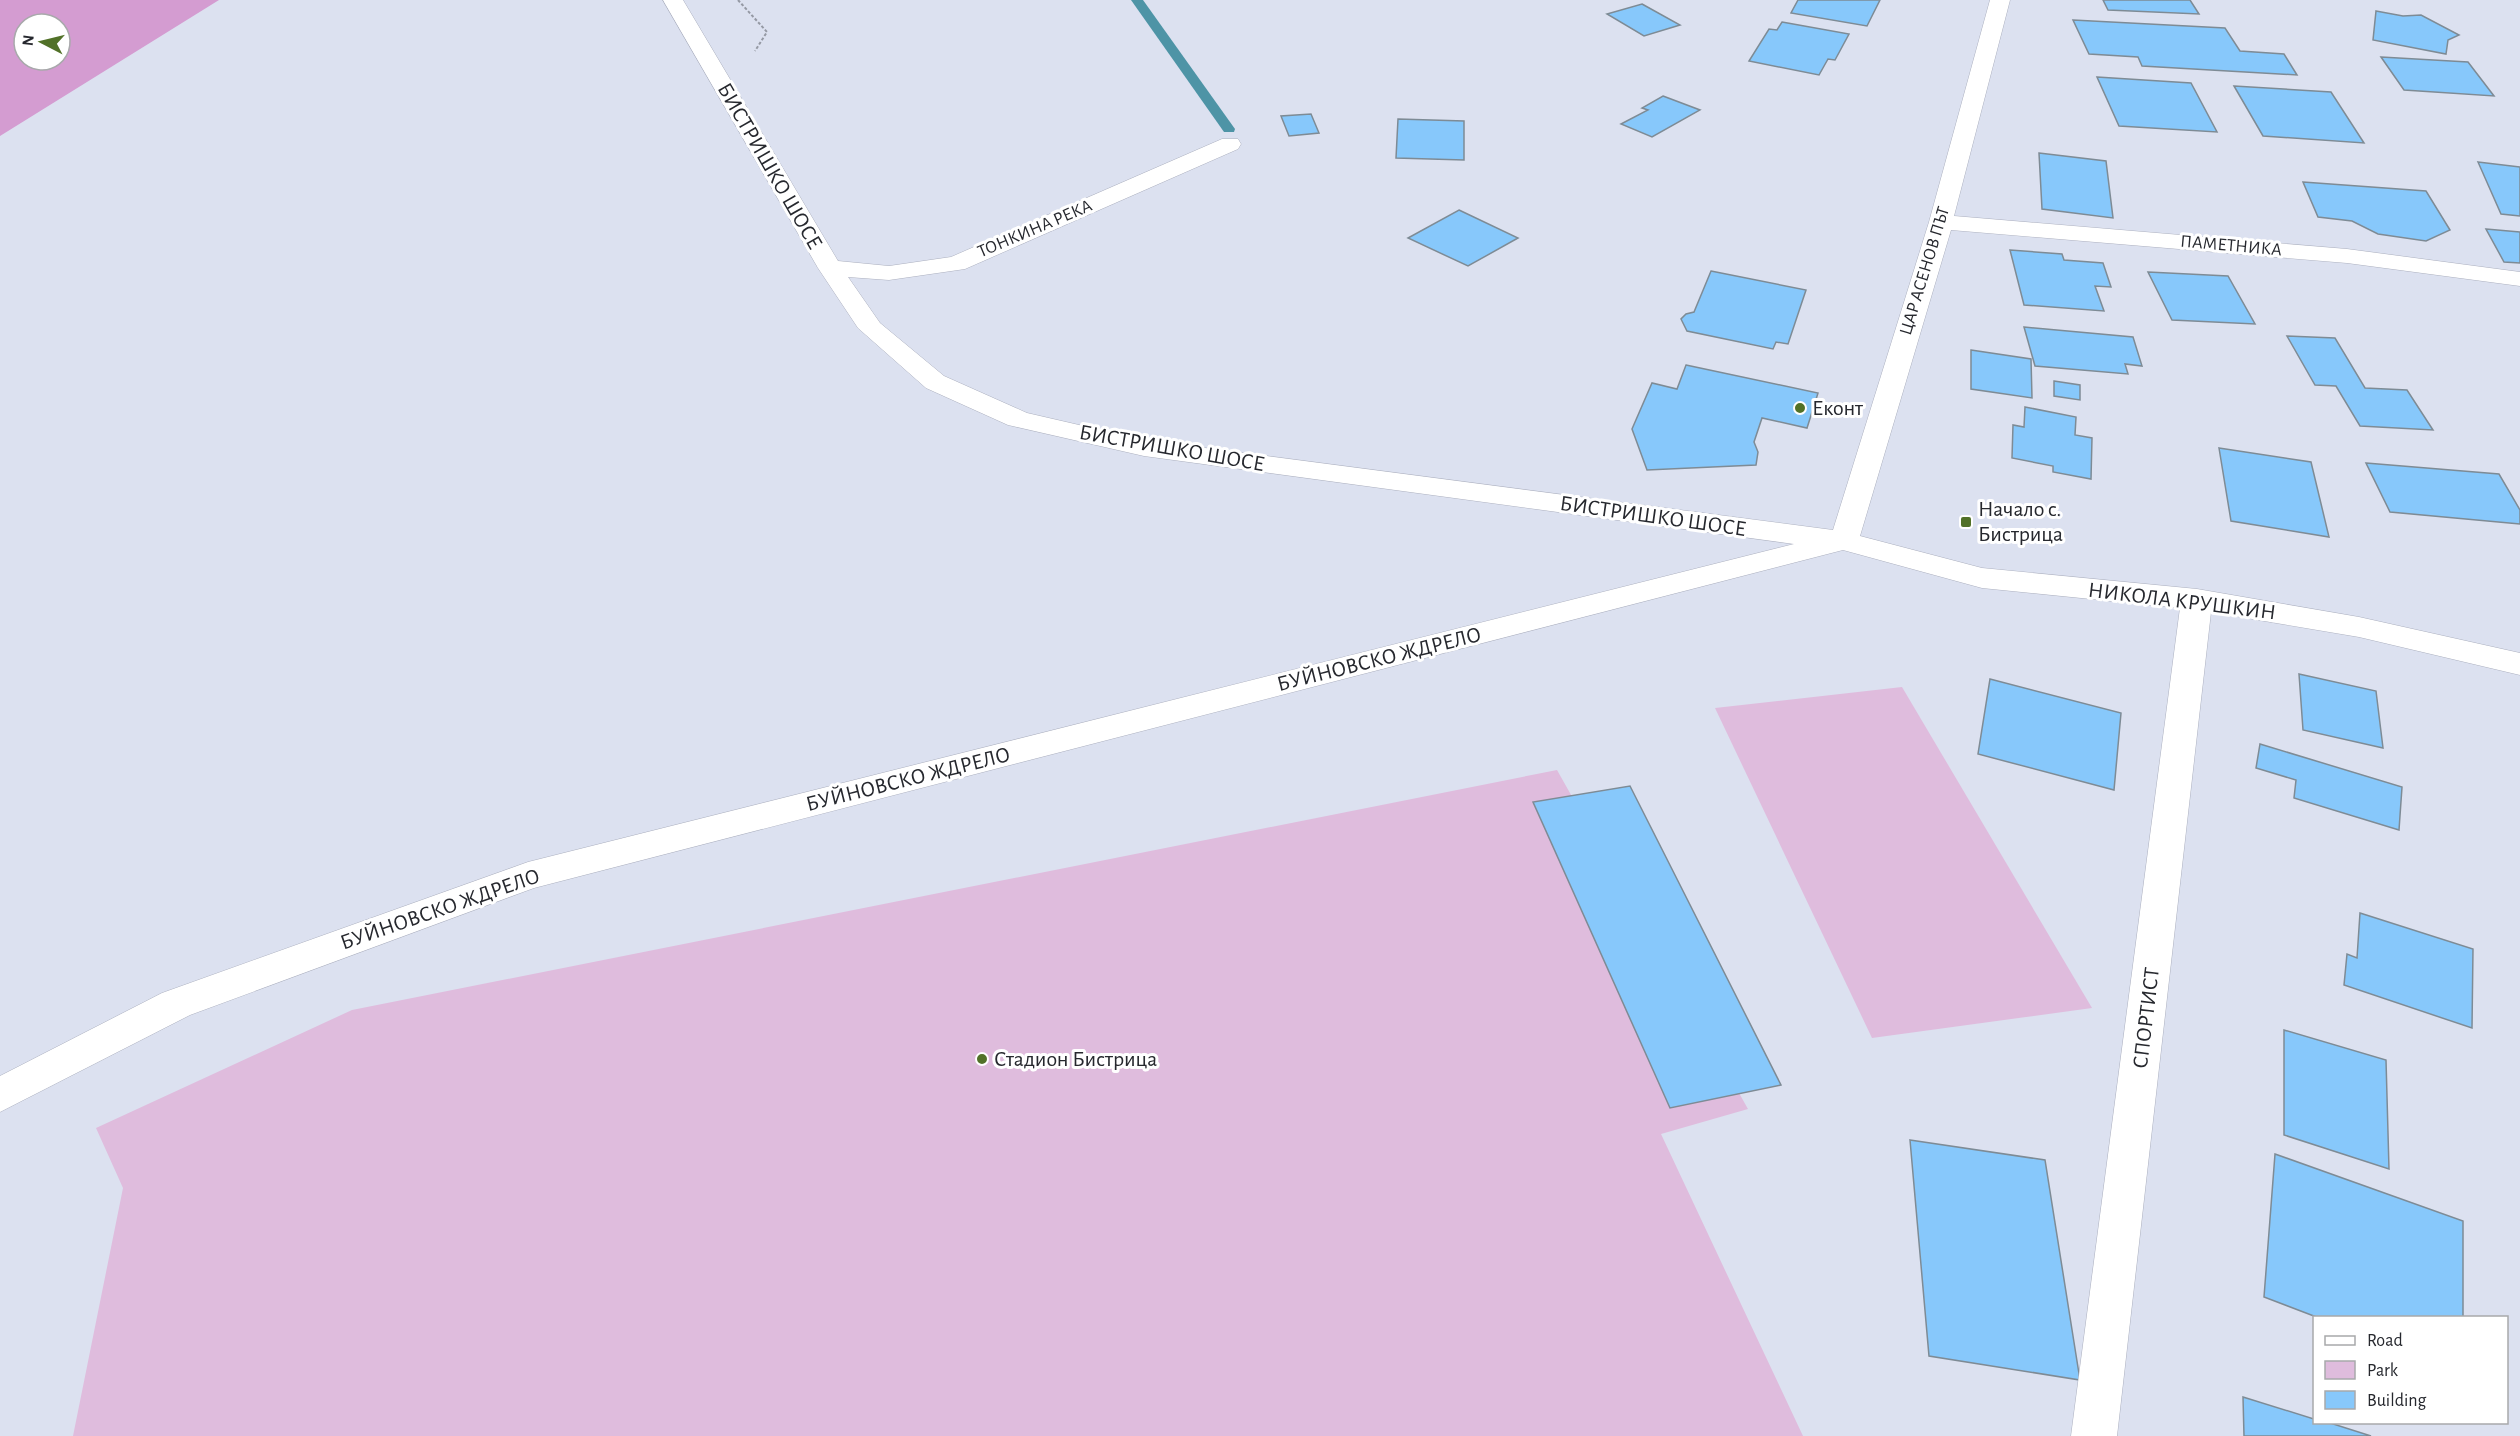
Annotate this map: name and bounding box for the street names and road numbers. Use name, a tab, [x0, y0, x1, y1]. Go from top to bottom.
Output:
street label: БИСТРИШКО ШОСЕ	[713, 79, 827, 253]
street label: ТОНКИНА РЕКА	[975, 197, 1095, 261]
street label: ЦАР АСЕНОВ ПЪТ	[1897, 204, 1953, 337]
street label: ПАМЕТНИКА	[2180, 233, 2283, 259]
street label: БИСТРИШКО ШОСЕ	[1077, 421, 1267, 475]
street label: БИСТРИШКО ШОСЕ	[1558, 492, 1748, 540]
street label: НИКОЛА КРУШКИН	[2087, 579, 2277, 623]
street label: БУЙНОВСКО ЖДРЕЛО	[1275, 623, 1483, 695]
street label: БУЙНОВСКО ЖДРЕЛО	[804, 743, 1012, 815]
street label: БУЙНОВСКО ЖДРЕЛО	[337, 864, 543, 954]
street label: СПОРТИСТ	[2129, 966, 2163, 1070]

